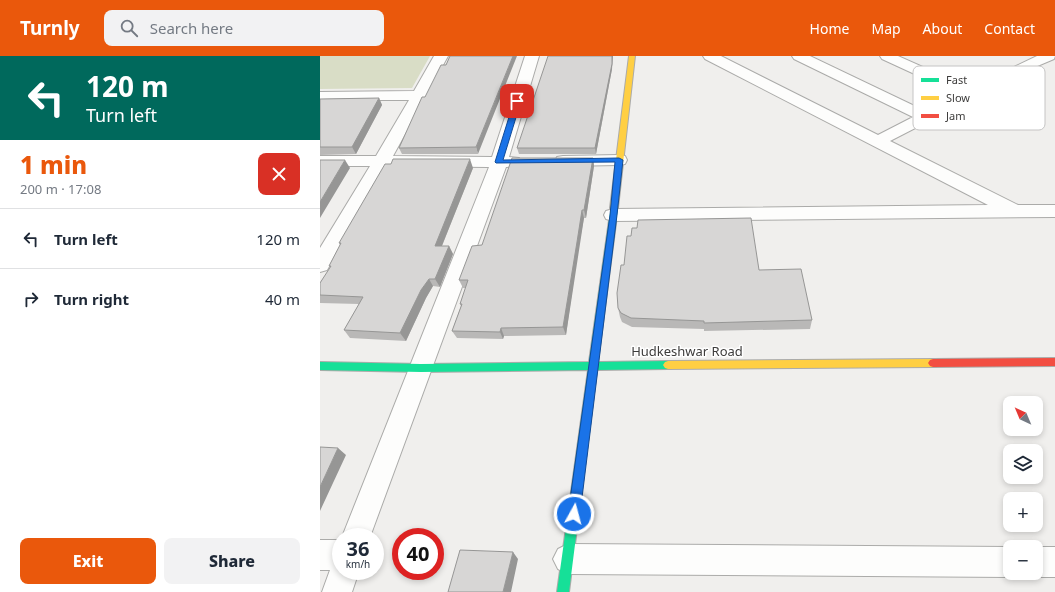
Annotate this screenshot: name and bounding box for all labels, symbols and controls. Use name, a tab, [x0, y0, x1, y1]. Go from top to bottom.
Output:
search box	[104, 10, 384, 46]
text: Turnly	[20, 15, 80, 41]
icon: search	[118, 17, 140, 39]
text: Search here	[150, 18, 233, 38]
text: Home	[810, 19, 849, 38]
text: Map	[871, 19, 901, 38]
text: About	[923, 19, 962, 38]
text: Contact	[984, 19, 1035, 38]
legend	[913, 66, 1045, 130]
text: 120 m	[86, 67, 169, 105]
icon: left	[20, 72, 72, 124]
text: Fast	[946, 72, 967, 87]
pin	[500, 84, 534, 118]
icon: arrive	[506, 90, 528, 112]
text: Slow	[946, 90, 970, 105]
text: Turn left	[86, 103, 157, 127]
text: Jam	[945, 108, 965, 123]
text: 1 min	[20, 148, 87, 181]
button: close	[258, 153, 300, 195]
text: 200 m · 17:08	[20, 180, 101, 198]
icon: left	[20, 228, 42, 250]
text: Turn left	[54, 229, 118, 249]
text: 120 m	[256, 229, 300, 249]
icon: right	[20, 288, 42, 310]
text: Turn right	[54, 289, 129, 309]
text: 40 m	[265, 289, 300, 309]
street label: Hudkeshwar Road	[631, 342, 743, 360]
north arrow	[1003, 396, 1043, 436]
map controls	[1003, 396, 1043, 580]
button: layers	[1003, 444, 1043, 484]
button: +	[1003, 492, 1043, 532]
position arrow	[553, 493, 595, 535]
speed limit sign: 40	[392, 528, 444, 580]
text: 36	[347, 535, 369, 562]
button: Exit	[20, 538, 156, 584]
button: Share	[164, 538, 300, 584]
button: −	[1003, 540, 1043, 580]
text: km/h	[346, 557, 370, 571]

